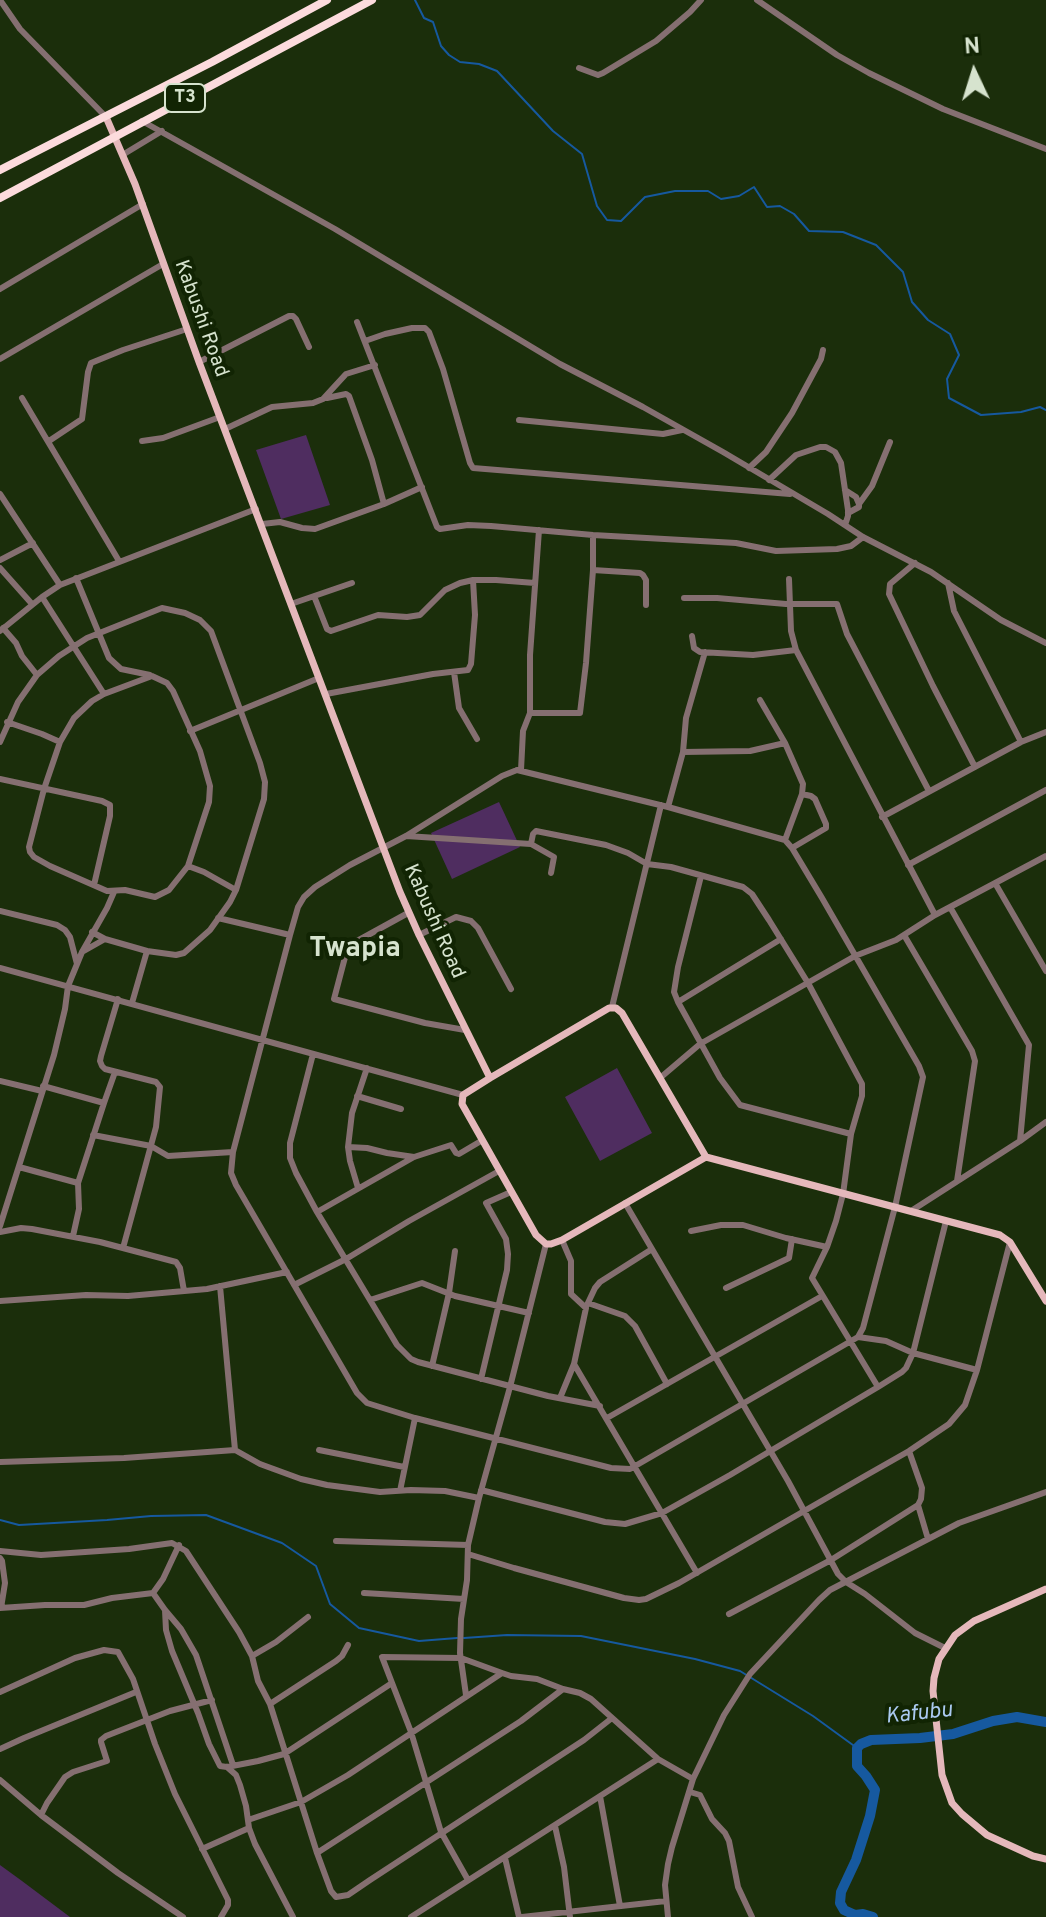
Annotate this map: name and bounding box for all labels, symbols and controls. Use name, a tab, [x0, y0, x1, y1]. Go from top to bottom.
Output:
north arrow	[934, 32, 1014, 112]
text: N	[963, 34, 981, 62]
road number: T3	[165, 84, 205, 112]
street label: Kabushi Road	[168, 257, 232, 381]
street label: Kabushi Road	[397, 861, 469, 983]
district label: Twapia	[309, 933, 401, 967]
water label: Kafubu	[884, 1698, 954, 1732]

